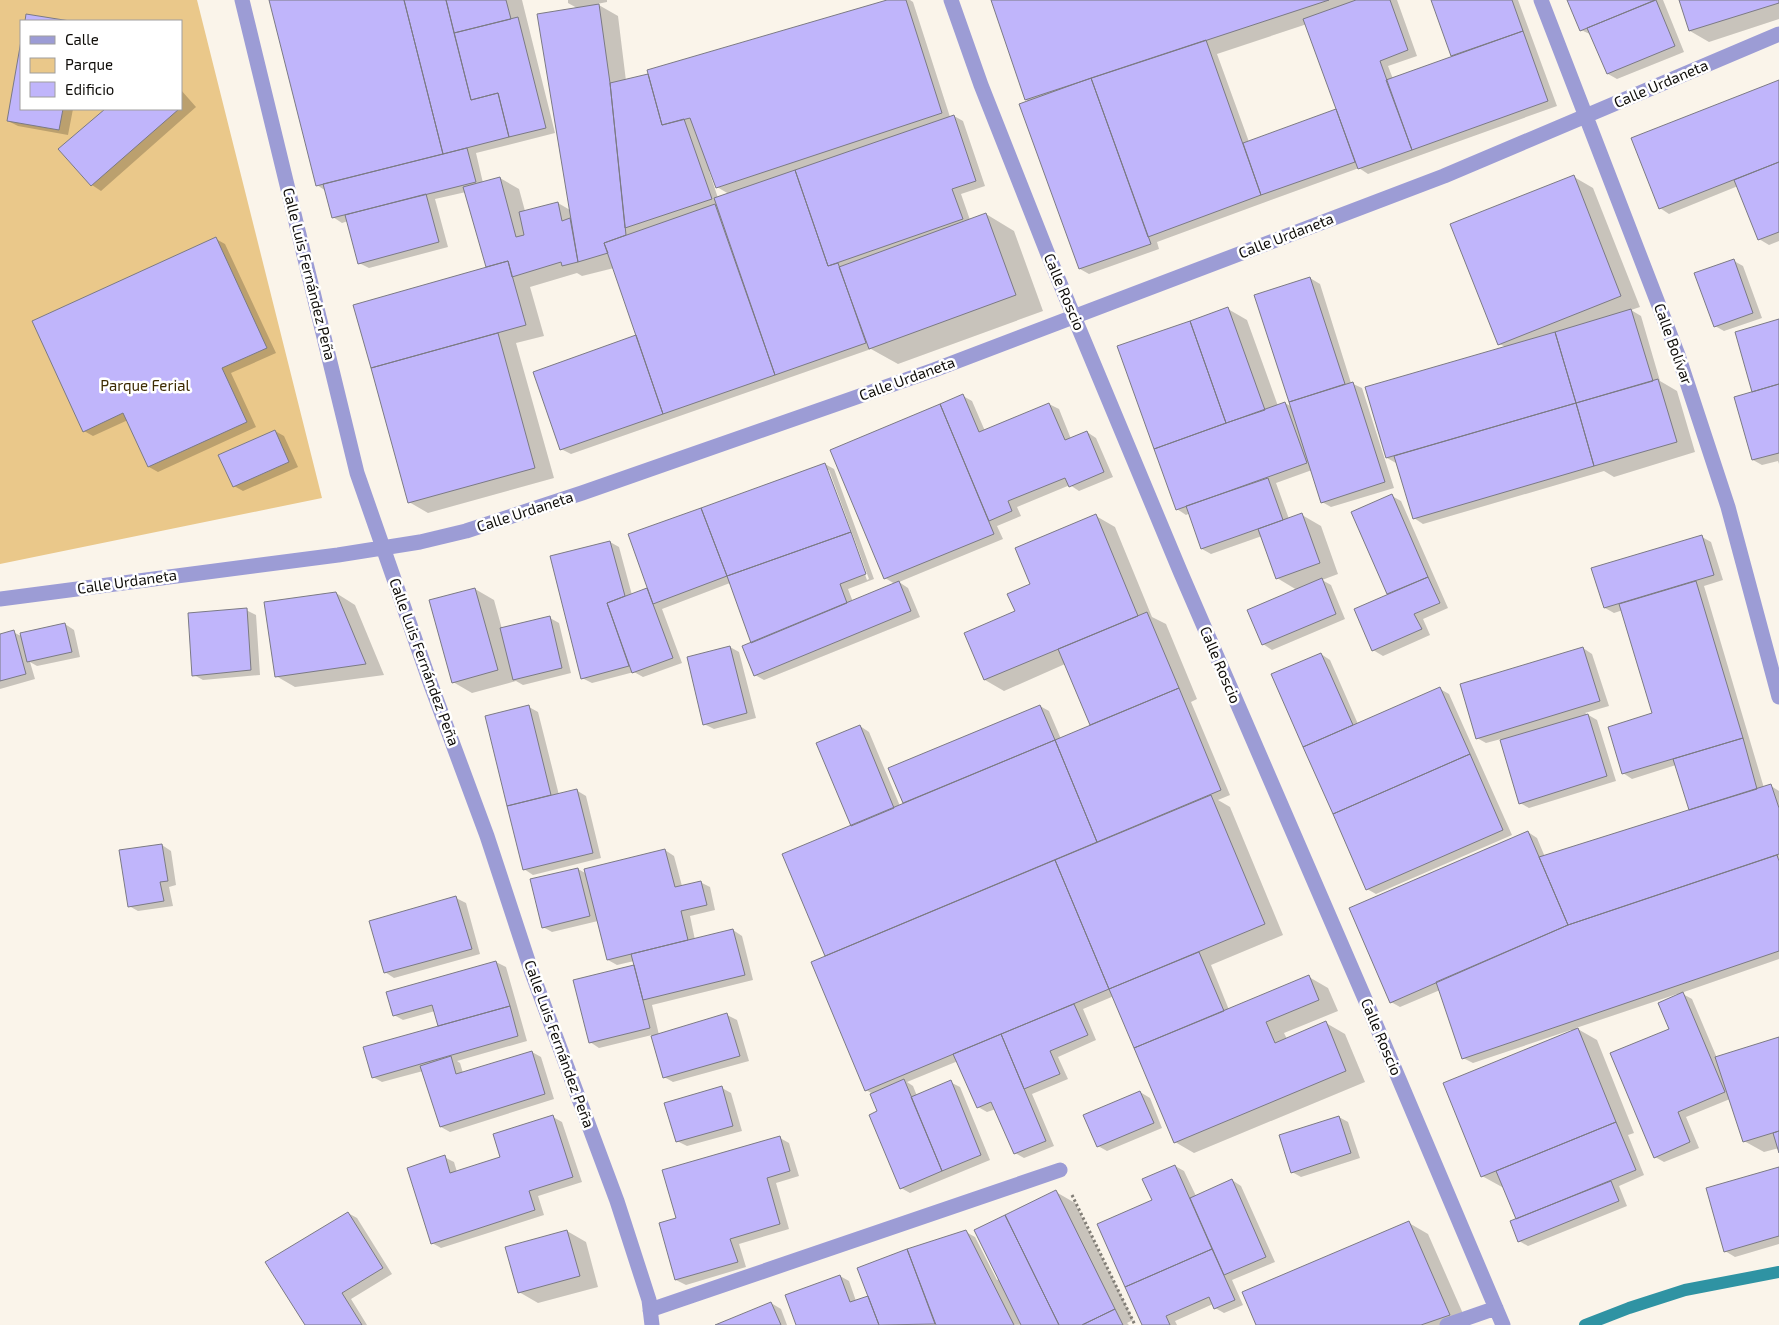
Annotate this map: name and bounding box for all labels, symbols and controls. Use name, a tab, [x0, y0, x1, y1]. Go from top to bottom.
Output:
legend	[20, 20, 182, 110]
text: Calle	[65, 30, 99, 48]
text: Parque	[65, 55, 113, 73]
street label: Calle Urdaneta	[1611, 55, 1710, 111]
text: Edificio	[65, 80, 114, 98]
street label: Calle Luis Fernández Peña	[280, 186, 340, 362]
street label: Calle Urdaneta	[1235, 209, 1336, 261]
street label: Calle Roscio	[1041, 250, 1089, 333]
street label: Calle Bolívar	[1651, 301, 1697, 387]
street label: Calle Urdaneta	[856, 352, 957, 404]
park label: Parque Ferial	[100, 376, 190, 394]
street label: Calle Urdaneta	[474, 487, 575, 535]
street label: Calle Urdaneta	[76, 565, 178, 597]
street label: Calle Luis Fernández Peña	[386, 575, 464, 748]
street label: Calle Roscio	[1197, 623, 1245, 706]
street label: Calle Luis Fernández Peña	[521, 957, 599, 1130]
street label: Calle Roscio	[1358, 995, 1406, 1078]

